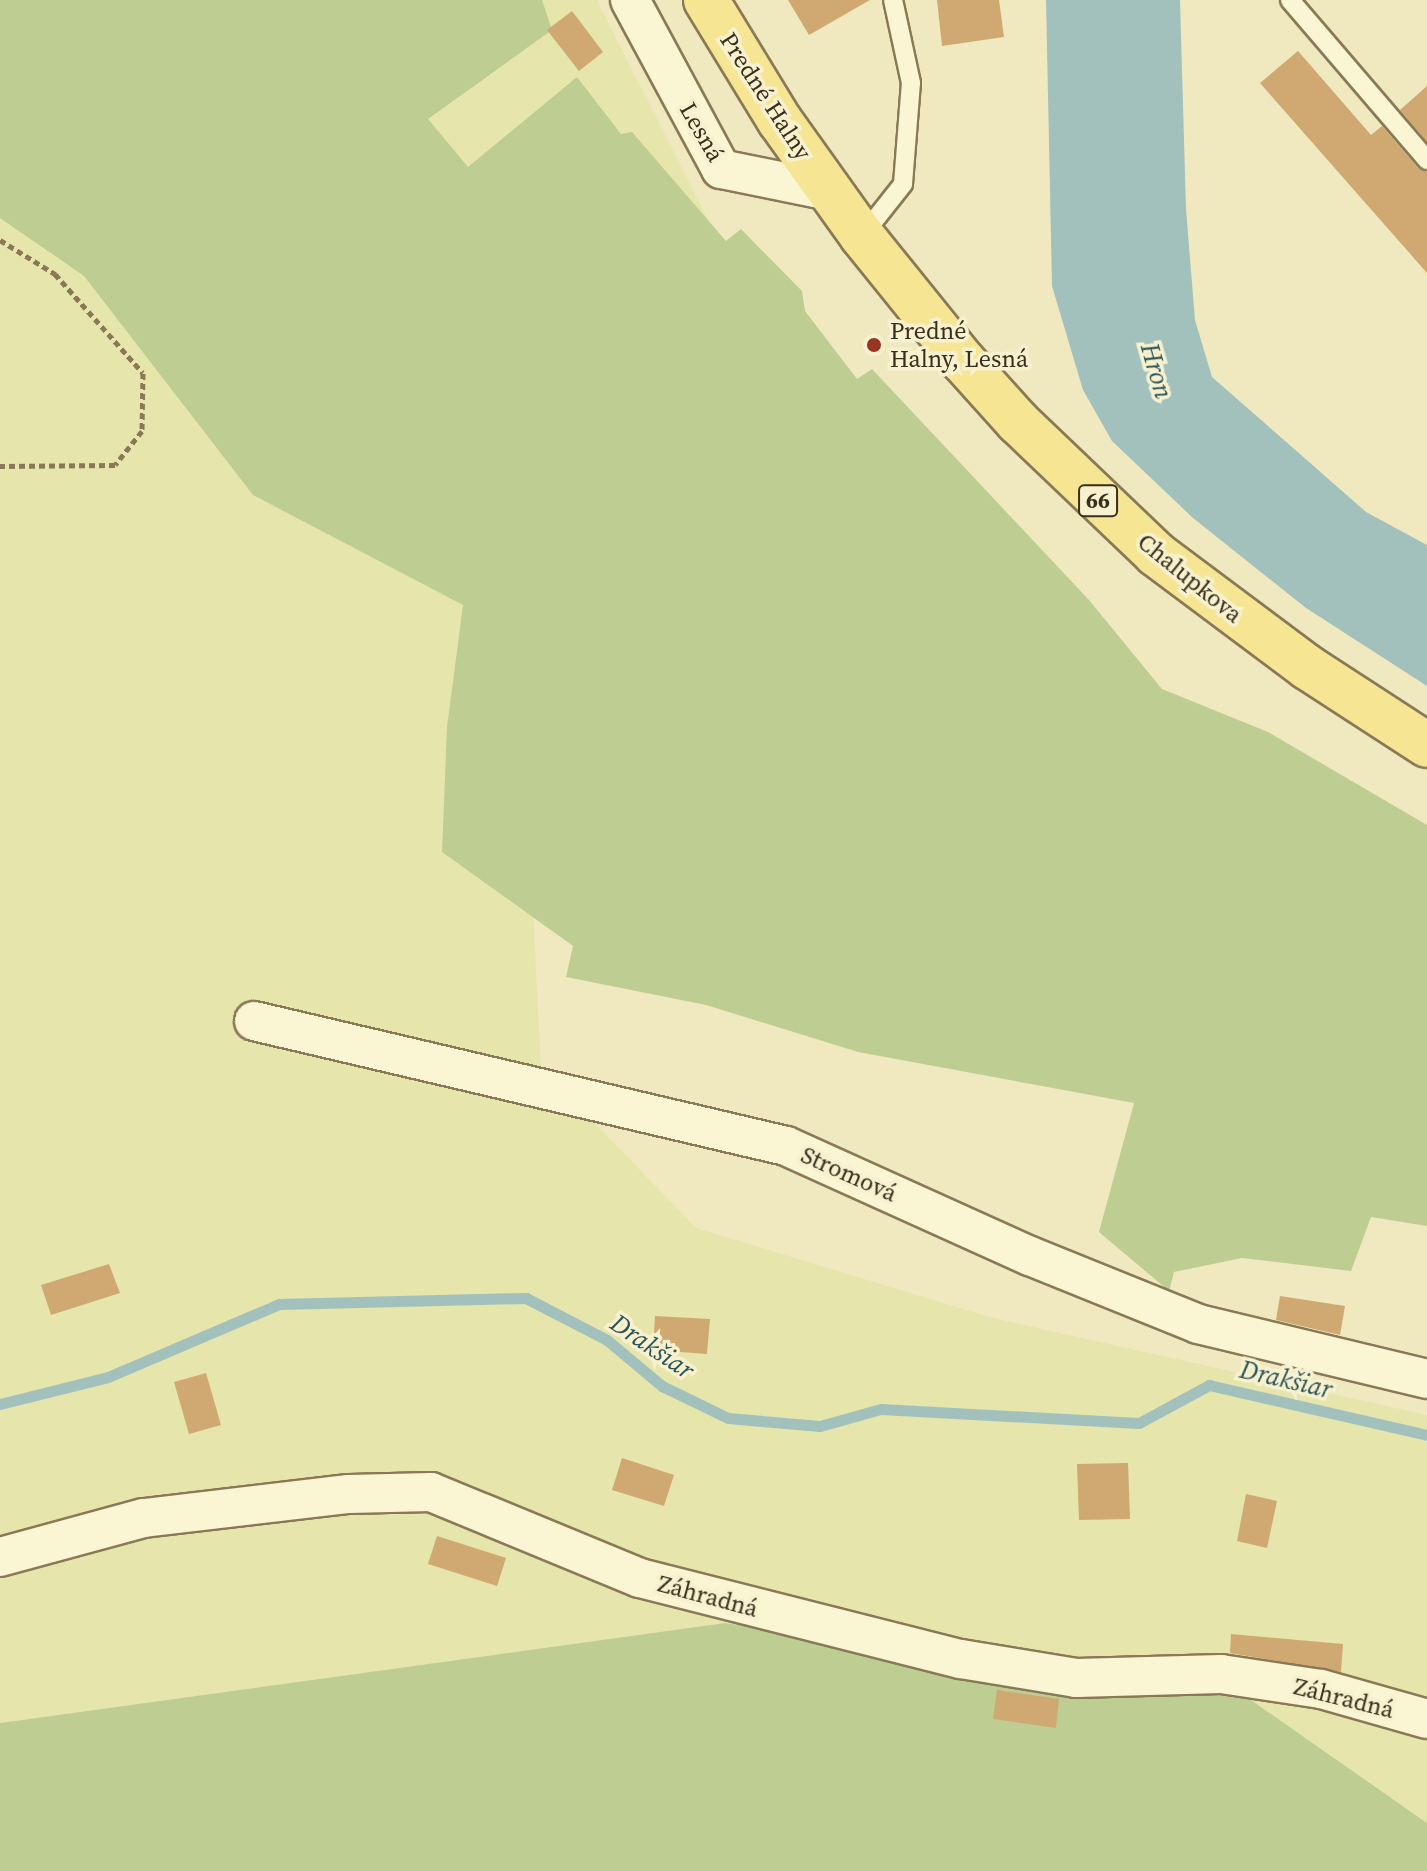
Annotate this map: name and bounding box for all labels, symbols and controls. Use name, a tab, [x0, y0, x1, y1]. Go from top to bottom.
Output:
street label: Predné Halny	[714, 27, 818, 165]
street label: Lesná	[674, 97, 730, 167]
place label: Predné Halny, Lesná	[890, 317, 1028, 373]
marker: Predné Halny, Lesná	[865, 336, 883, 354]
water label: Hron	[1133, 340, 1179, 402]
road number: 66	[1078, 483, 1118, 519]
street label: Chalupkova	[1132, 527, 1248, 629]
street label: Stromová	[797, 1140, 901, 1208]
water label: Drakšiar	[604, 1308, 700, 1386]
water label: Drakšiar	[1237, 1354, 1335, 1406]
street label: Záhradná	[655, 1569, 761, 1623]
street label: Záhradná	[1291, 1672, 1397, 1724]

